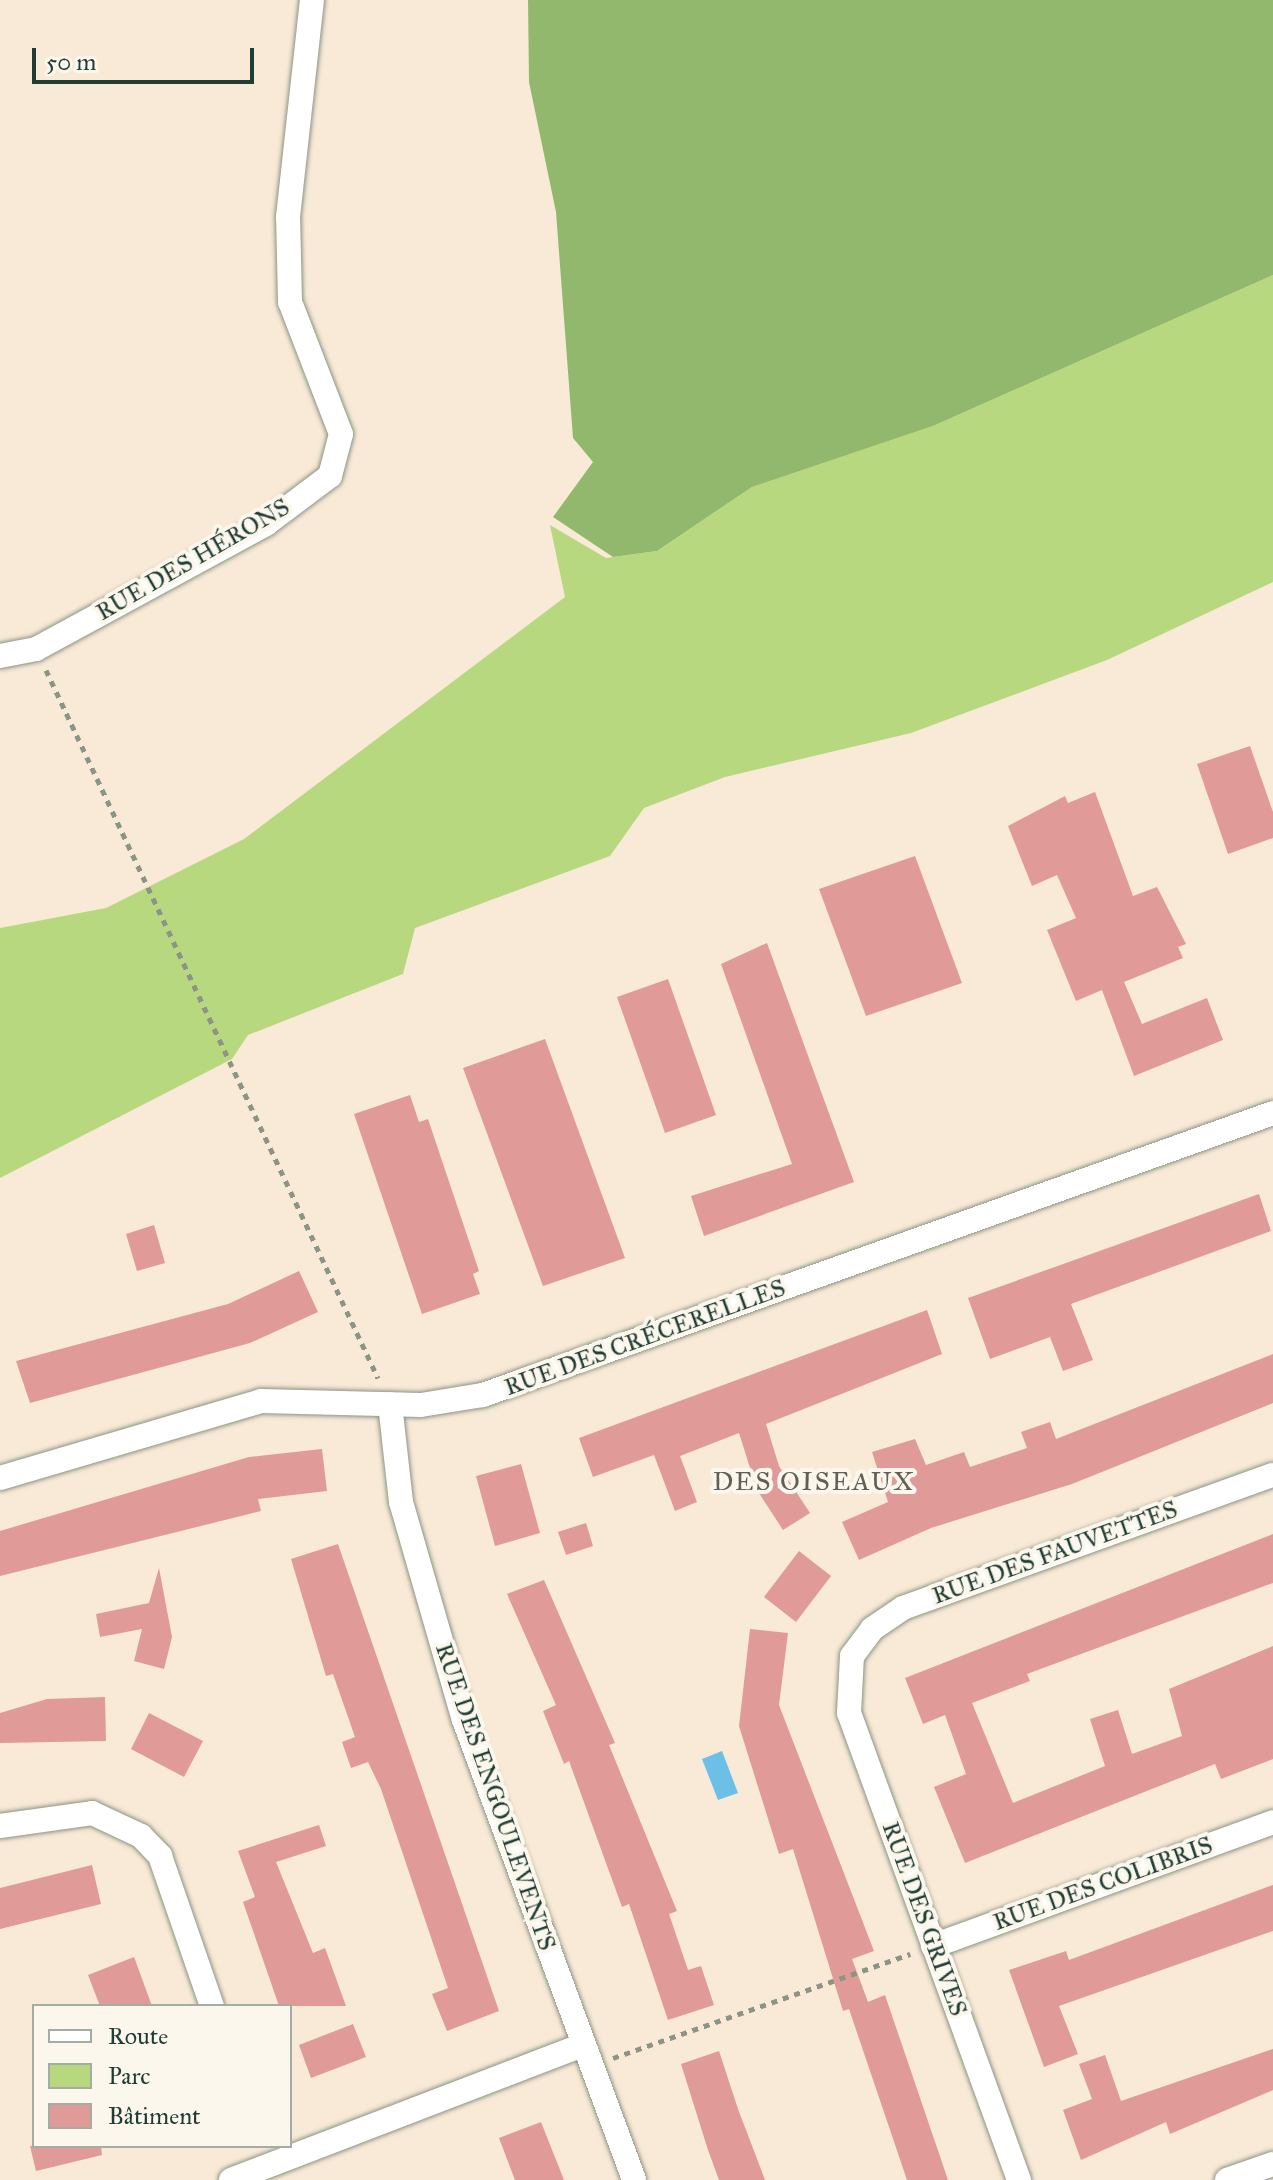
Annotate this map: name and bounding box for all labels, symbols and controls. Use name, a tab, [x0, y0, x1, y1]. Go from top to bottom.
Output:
scale bar	[36, 32, 258, 82]
text: 50 m	[46, 47, 96, 77]
street label: RUE DES HÉRONS	[91, 493, 295, 627]
street label: RUE DES CRÉCERELLES	[501, 1274, 789, 1402]
district label: DES OISEAUX	[713, 1466, 915, 1498]
street label: RUE DES FAUVETTES	[928, 1495, 1182, 1611]
street label: RUE DES ENGOULEVENTS	[429, 1640, 561, 1954]
street label: RUE DES GRIVES	[875, 1818, 973, 2020]
street label: RUE DES COLIBRIS	[989, 1831, 1217, 1937]
legend	[32, 2004, 292, 2148]
text: Route	[108, 2021, 168, 2051]
text: Parc	[108, 2061, 150, 2091]
text: Bâtiment	[108, 2101, 201, 2131]

